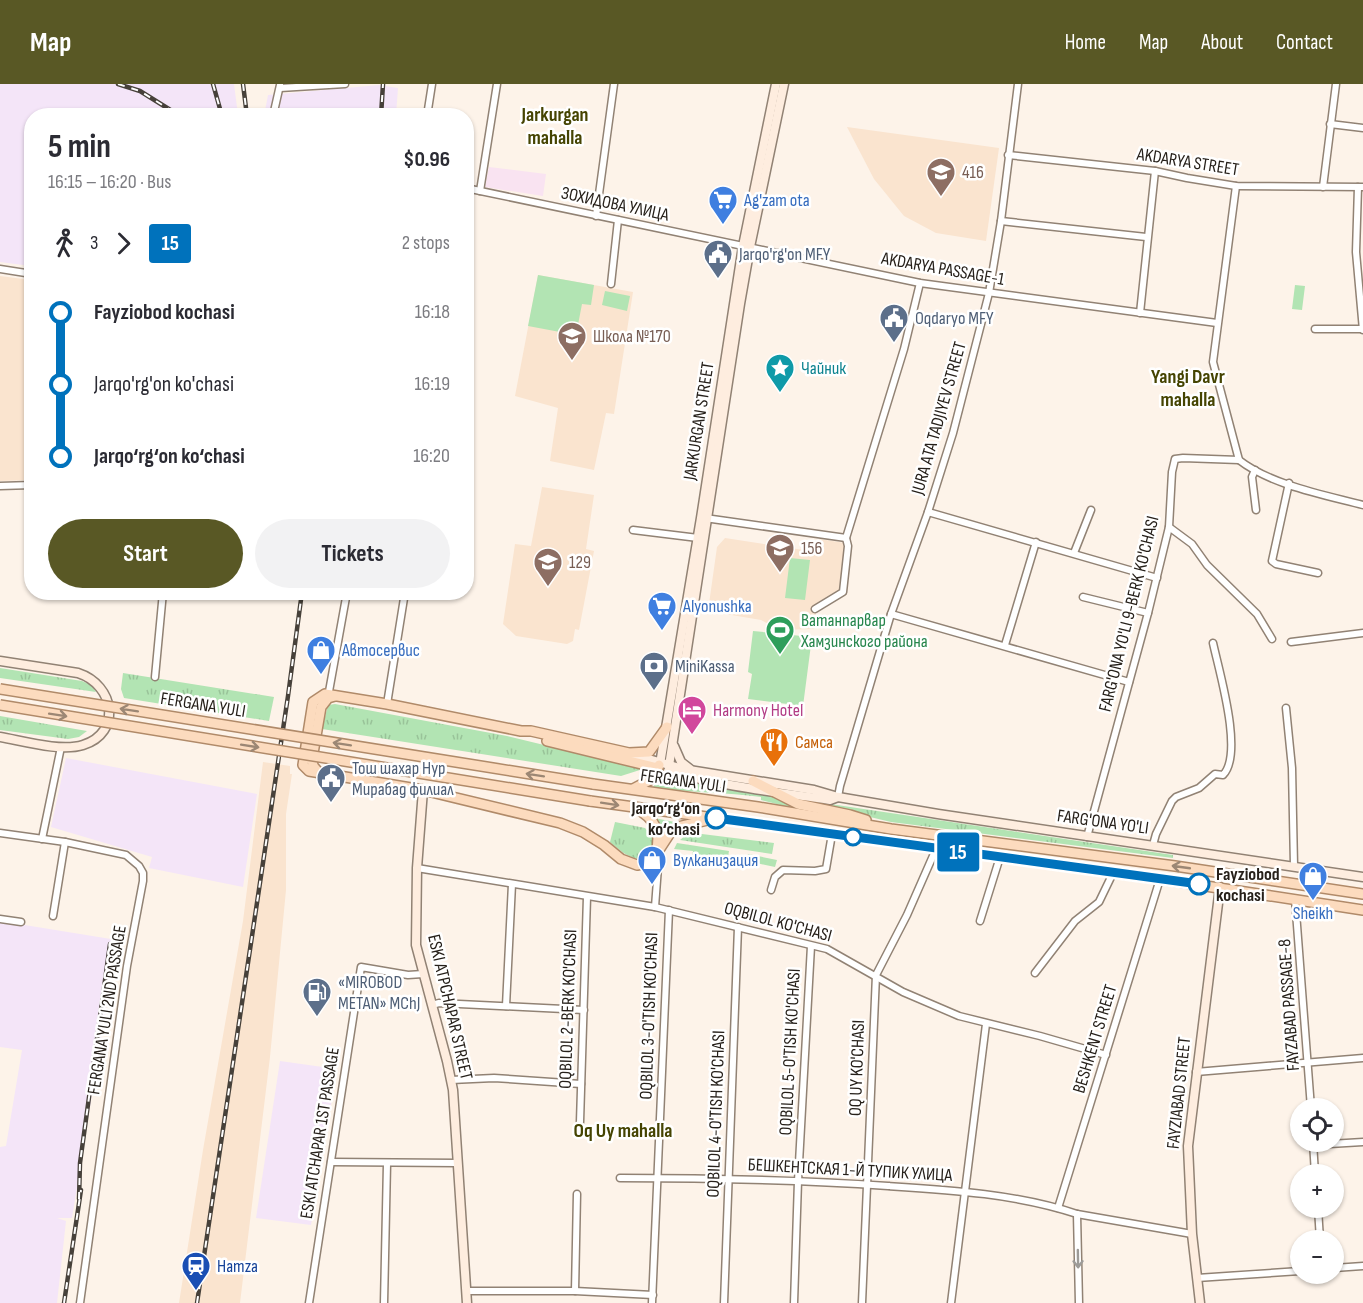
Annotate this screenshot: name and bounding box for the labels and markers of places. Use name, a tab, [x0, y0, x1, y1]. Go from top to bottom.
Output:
school or university icon: 416	[925, 156, 957, 198]
place label: 416	[962, 162, 984, 183]
supermarket icon: Ag'zam ota	[707, 184, 739, 226]
place label: Ag'zam ota	[743, 190, 810, 211]
public building icon: Jarqo'rg'on MFY	[702, 238, 734, 280]
place label: Jarqo'rg'on MFY	[738, 244, 831, 265]
public building icon: Oqdaryo MFY	[878, 302, 910, 344]
place label: Oqdaryo MFY	[915, 308, 994, 329]
school or university icon: Школа №170	[556, 320, 588, 362]
place label: Школа №170	[593, 326, 671, 347]
place icon: Чайник	[764, 352, 796, 394]
place label: Чайник	[801, 358, 846, 379]
school or university icon: 156	[764, 532, 796, 574]
place label: 156	[801, 538, 823, 559]
school or university icon: 129	[532, 546, 564, 588]
place label: 129	[569, 552, 591, 573]
supermarket icon: Alyonushka	[646, 590, 678, 632]
place label: Alyonushka	[682, 596, 752, 617]
place label: Ватанпарвар Хамзинского района	[800, 610, 928, 652]
sports icon: Ватанпарвар Хамзинского района	[764, 614, 796, 656]
shop icon: Автосервис	[305, 634, 337, 676]
place label: Автосервис	[341, 640, 420, 661]
bank icon: MiniKassa	[638, 650, 670, 692]
place label: MiniKassa	[675, 656, 735, 677]
hotel icon: Harmony Hotel	[676, 694, 708, 736]
place label: Harmony Hotel	[713, 700, 803, 721]
restaurant icon: Самса	[758, 726, 790, 768]
place label: Самса	[795, 732, 833, 753]
place label: Тош шахар Нур Мирабад филиал	[352, 758, 454, 800]
public building icon: Тош шахар Нур Мирабад филиал	[315, 762, 347, 804]
place label: Jarqo‘rg‘on ko‘chasi	[630, 798, 700, 840]
marker: Jarqo‘rg‘on ko‘chasi	[705, 807, 727, 829]
unlabelled marker	[844, 828, 862, 846]
shop icon: Вулканизация	[636, 844, 668, 886]
place label: Вулканизация	[673, 850, 758, 871]
shop icon: Sheikh	[1297, 860, 1329, 902]
place label: Fayziobod kochasi	[1216, 864, 1280, 906]
marker: Fayziobod kochasi	[1188, 873, 1210, 895]
place label: Sheikh	[1293, 903, 1333, 924]
place label: «MIROBOD METAN» MChJ	[338, 972, 420, 1014]
fuel station icon: «MIROBOD METAN» MChJ	[301, 976, 333, 1018]
station icon: Hamza	[180, 1250, 212, 1292]
place label: Hamza	[217, 1256, 258, 1277]

